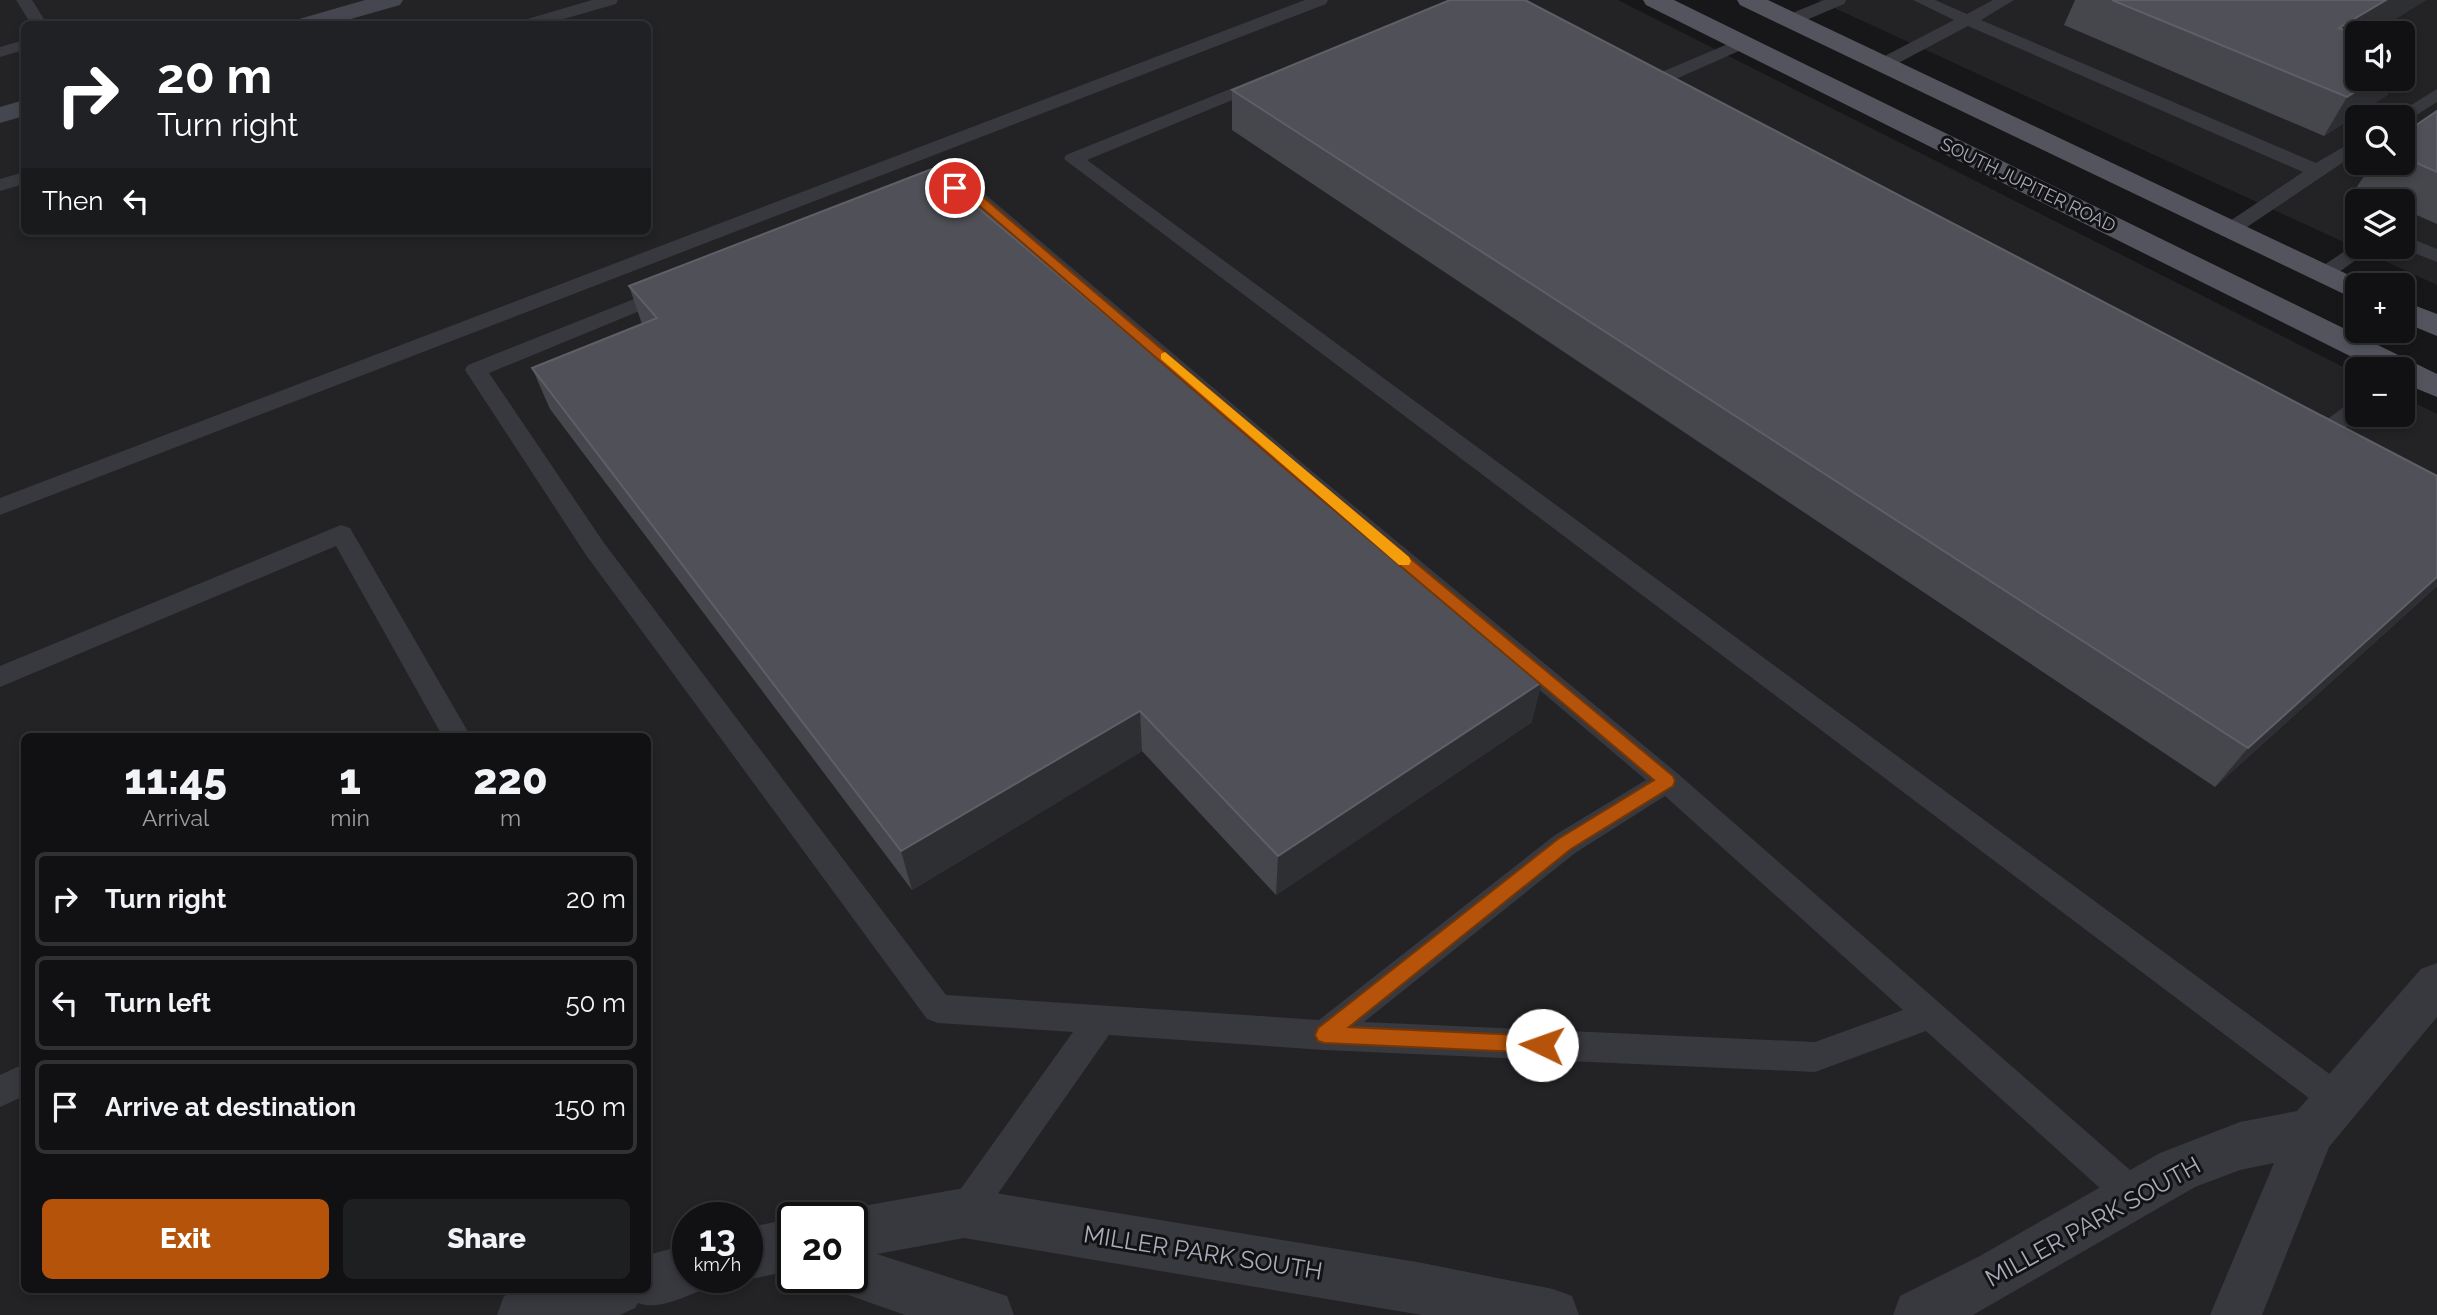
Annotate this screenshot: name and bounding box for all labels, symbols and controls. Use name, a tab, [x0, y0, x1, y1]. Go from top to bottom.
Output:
map controls	[2345, 21, 2415, 427]
button: sound	[2345, 21, 2415, 91]
text: 20 m	[157, 47, 272, 104]
icon: right	[42, 49, 133, 140]
button: search	[2345, 105, 2415, 175]
text: Turn right	[157, 106, 298, 143]
street label: SOUTH JUPITER ROAD	[1937, 133, 2119, 236]
pin	[925, 158, 985, 218]
icon: arrive	[936, 169, 974, 207]
icon: left	[117, 182, 155, 220]
text: Then	[42, 186, 103, 216]
button: layers	[2345, 189, 2415, 259]
button: +	[2345, 273, 2415, 343]
button: −	[2345, 357, 2415, 427]
text: 11:45	[124, 755, 227, 804]
text: 1	[339, 755, 361, 804]
text: 220	[473, 755, 548, 804]
text: Arrival	[142, 804, 209, 831]
text: min	[330, 804, 370, 831]
text: m	[500, 804, 521, 831]
icon: right	[46, 880, 84, 918]
text: Turn right	[105, 884, 226, 914]
text: 20 m	[566, 884, 626, 914]
icon: left	[46, 984, 84, 1022]
text: Turn left	[105, 988, 211, 1018]
text: 50 m	[565, 988, 626, 1018]
position arrow	[1505, 1008, 1579, 1082]
icon: arrive	[46, 1088, 84, 1126]
text: Arrive at destination	[105, 1092, 356, 1122]
text: 150 m	[554, 1092, 626, 1122]
street label: MILLER PARK SOUTH	[1980, 1150, 2205, 1293]
button: Exit	[42, 1199, 329, 1279]
button: Share	[343, 1199, 630, 1279]
speed limit sign: 20	[777, 1202, 868, 1293]
text: 13	[699, 1218, 736, 1259]
street label: MILLER PARK SOUTH	[1082, 1219, 1325, 1286]
text: km/h	[694, 1254, 741, 1275]

